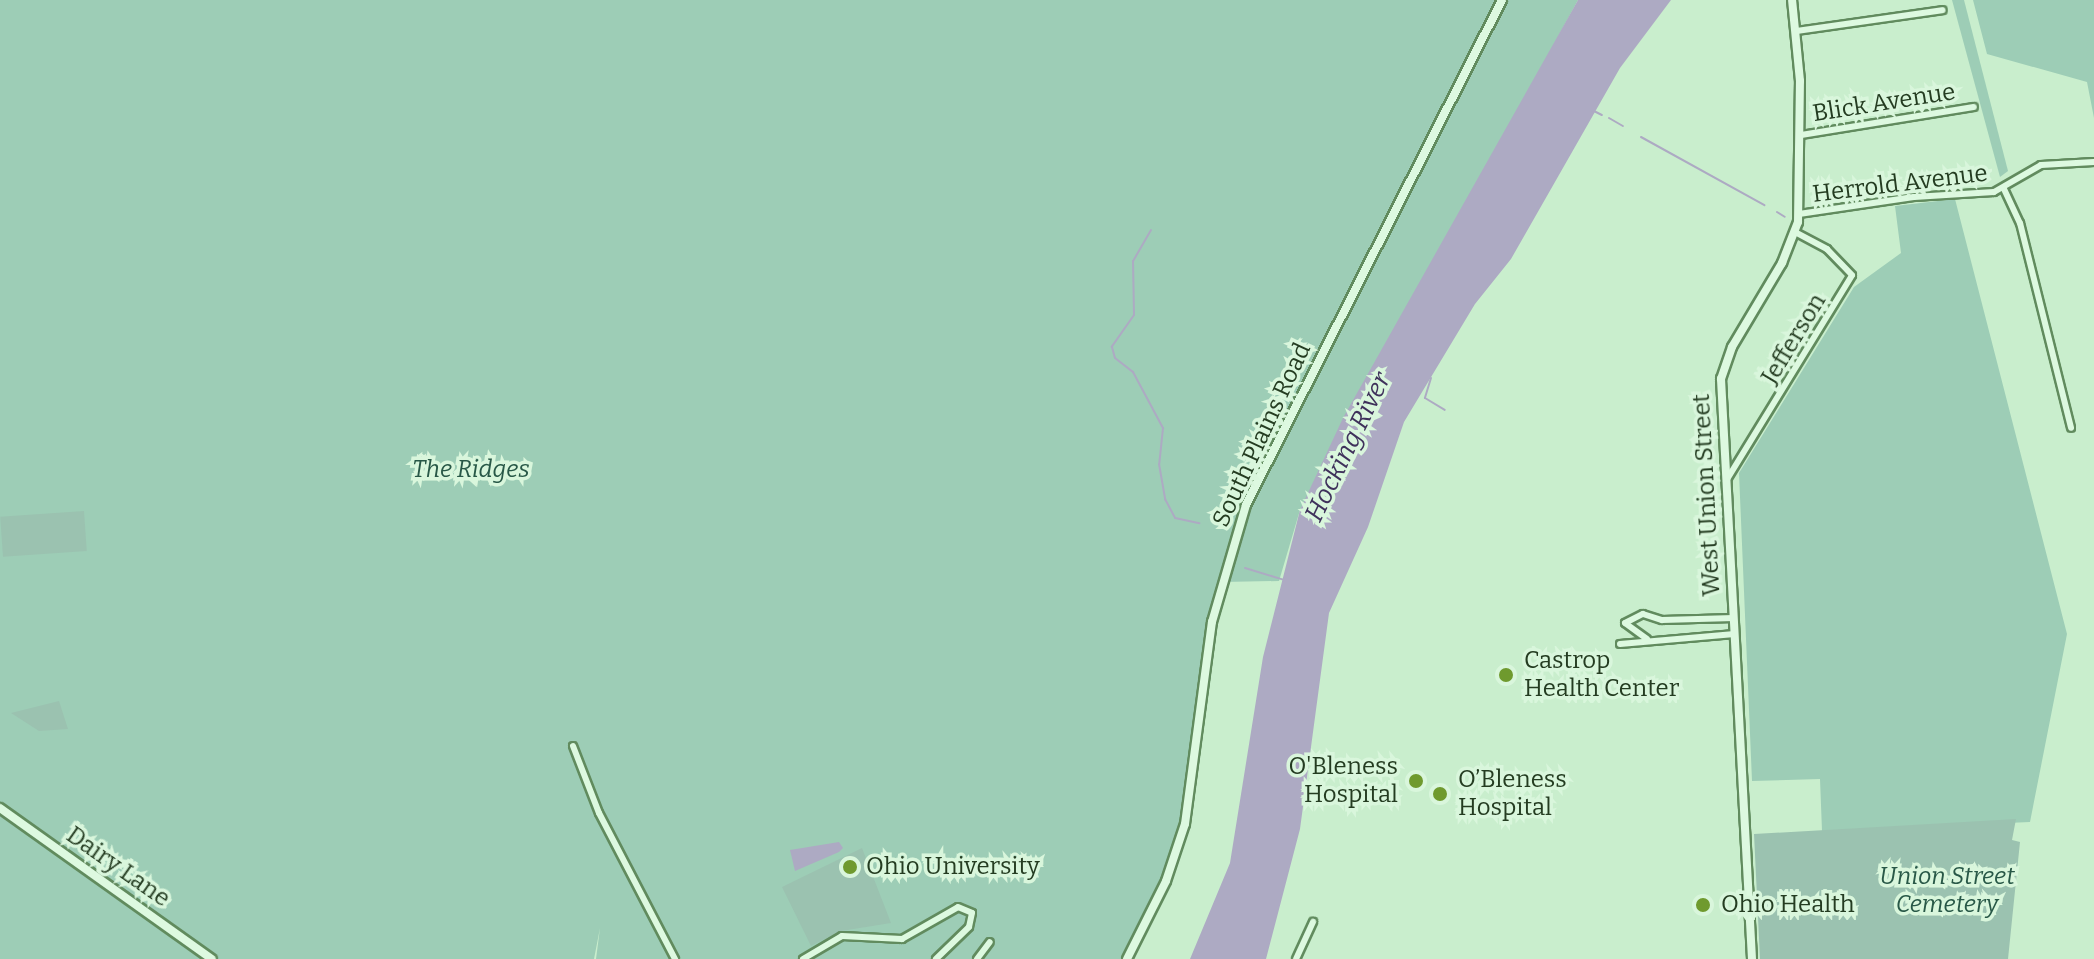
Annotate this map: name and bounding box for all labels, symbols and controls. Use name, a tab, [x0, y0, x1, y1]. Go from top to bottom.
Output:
street label: Blick Avenue	[1811, 78, 1957, 128]
street label: Herrold Avenue	[1811, 159, 1989, 209]
street label: Jefferson	[1756, 288, 1832, 390]
street label: South Plains Road	[1207, 338, 1317, 532]
water label: Hocking River	[1298, 367, 1398, 527]
street label: West Union Street	[1687, 393, 1727, 597]
park label: The Ridges	[412, 456, 530, 484]
place label: Castrop Health Center	[1524, 647, 1679, 703]
marker: Castrop Health Center	[1495, 664, 1517, 686]
place label: O'Bleness Hospital	[1289, 753, 1398, 809]
place label: O’Bleness Hospital	[1458, 766, 1567, 822]
marker: O'Bleness Hospital	[1405, 770, 1427, 792]
marker: O’Bleness Hospital	[1429, 783, 1451, 805]
street label: Dairy Lane	[61, 821, 175, 913]
place label: Ohio University	[866, 853, 1040, 881]
marker: Ohio University	[841, 858, 859, 876]
park label: Union Street Cemetery	[1879, 863, 2015, 919]
place label: Ohio Health	[1721, 891, 1855, 919]
marker: Ohio Health	[1692, 894, 1714, 916]

